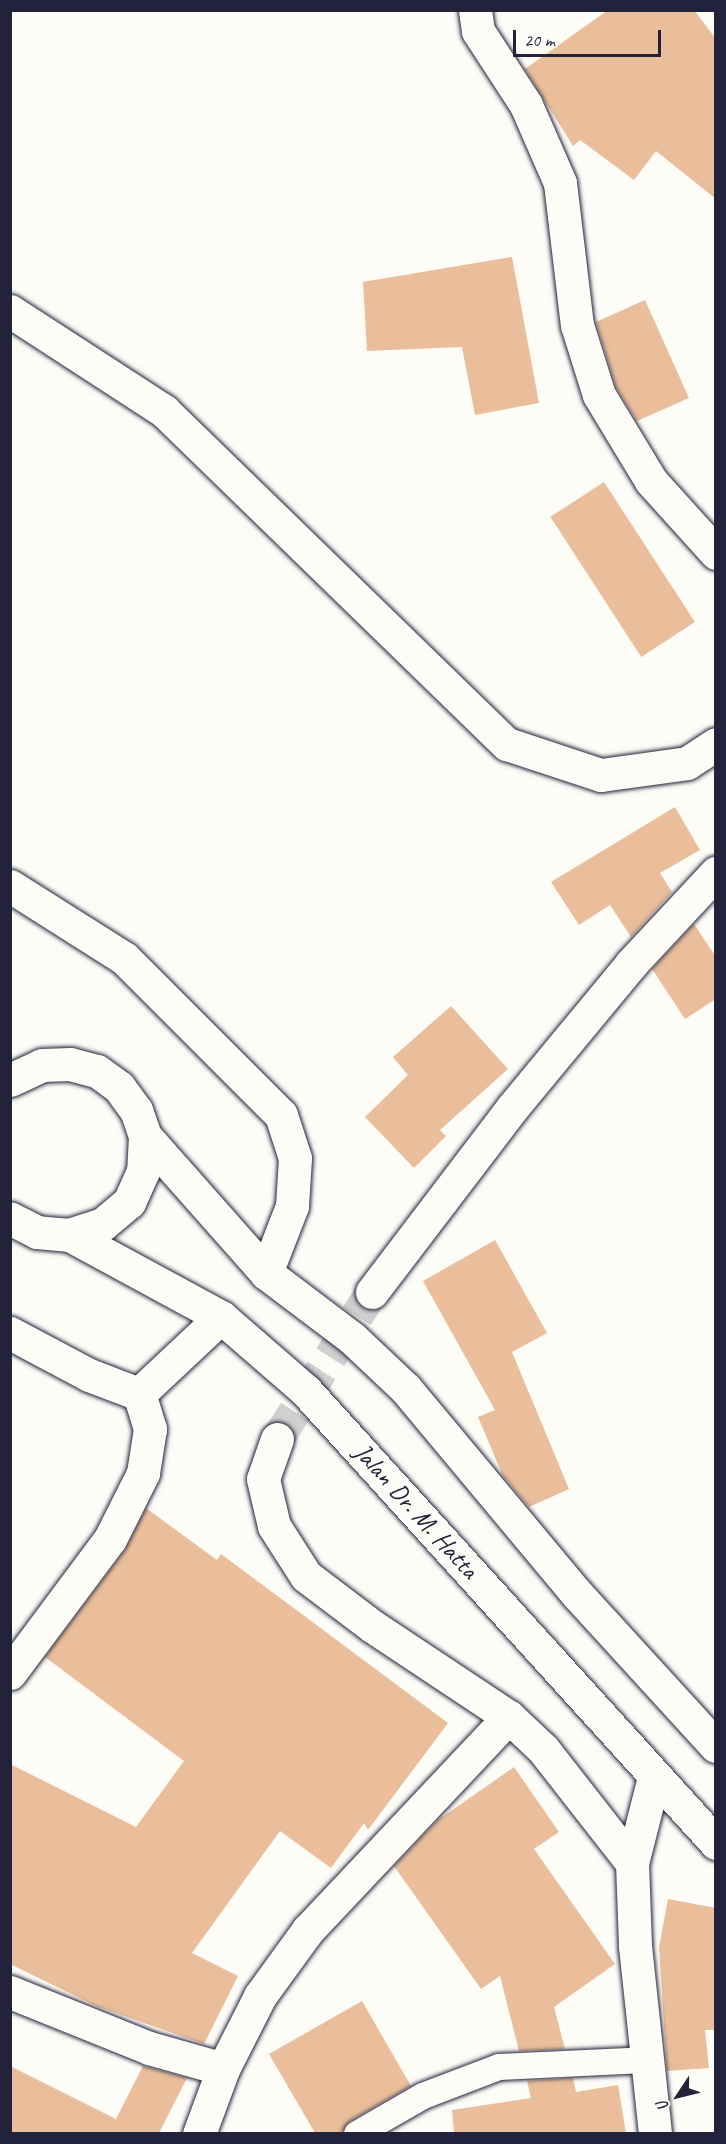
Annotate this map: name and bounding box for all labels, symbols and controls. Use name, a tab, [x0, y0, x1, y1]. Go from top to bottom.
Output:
scale bar	[516, 18, 664, 56]
text: 20 m	[524, 29, 555, 51]
street label: Jalan Dr. M. Hatta	[347, 1437, 485, 1585]
north arrow	[648, 2066, 708, 2126]
text: U	[653, 2097, 674, 2115]

